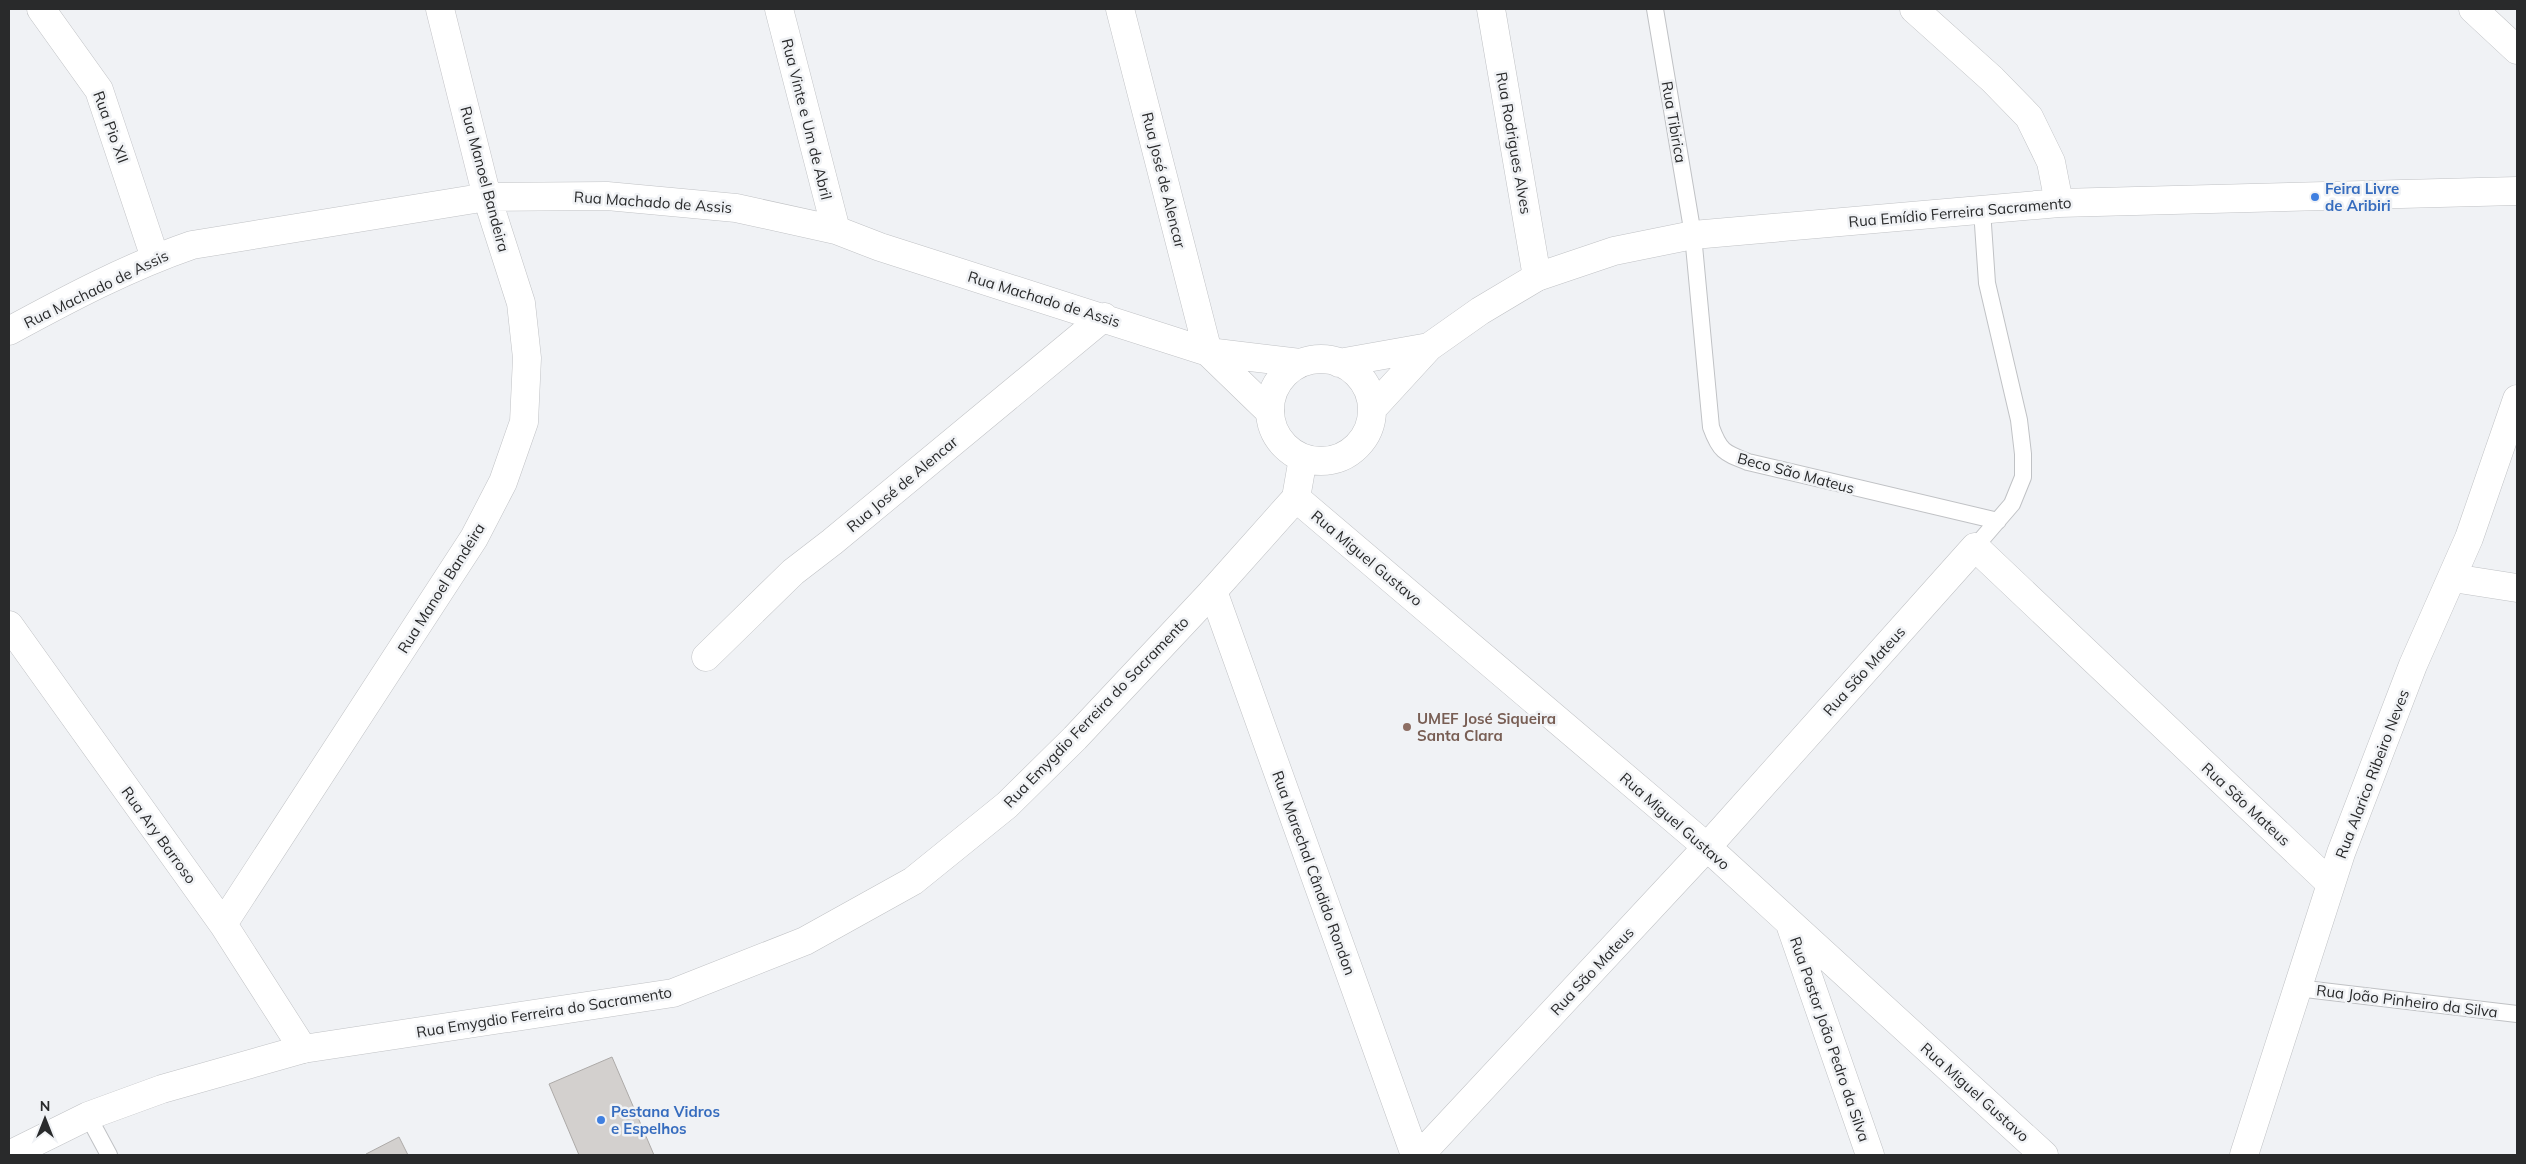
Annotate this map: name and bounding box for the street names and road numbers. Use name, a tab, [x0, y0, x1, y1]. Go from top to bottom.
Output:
street label: Rua Vinte e Um de Abril	[778, 36, 836, 202]
street label: Rua Rodrigues Alves	[1492, 70, 1536, 216]
street label: Rua Tibirica	[1657, 80, 1691, 164]
street label: Rua Pio XII	[89, 88, 133, 166]
street label: Rua Manoel Bandeira	[456, 104, 514, 254]
street label: Rua José de Alencar	[1138, 110, 1190, 250]
street label: Rua Machado de Assis	[573, 187, 733, 217]
street label: Rua Emídio Ferreira Sacramento	[1848, 193, 2072, 231]
street label: Rua Machado de Assis	[21, 246, 171, 332]
street label: Rua Machado de Assis	[965, 267, 1123, 331]
street label: Rua José de Alencar	[842, 432, 962, 536]
street label: Beco São Mateus	[1735, 448, 1857, 498]
street label: Rua Miguel Gustavo	[1308, 506, 1426, 610]
street label: Rua Manoel Bandeira	[393, 519, 489, 657]
street label: Rua Emygdio Ferreira do Sacramento	[999, 612, 1193, 812]
street label: Rua São Mateus	[1819, 622, 1909, 720]
street label: Rua Alarico Ribeiro Neves	[2331, 687, 2413, 861]
street label: Rua São Mateus	[2198, 758, 2294, 850]
street label: Rua Marechal Cândido Rondon	[1268, 768, 1360, 978]
street label: Rua Miguel Gustavo	[1616, 768, 1734, 874]
street label: Rua Ary Barroso	[117, 783, 201, 887]
street label: Rua São Mateus	[1546, 923, 1638, 1019]
street label: Rua Pastor João Pedro da Silva	[1786, 934, 1874, 1144]
street label: Rua João Pinheiro da Silva	[2315, 980, 2499, 1022]
street label: Rua Emygdio Ferreira do Sacramento	[415, 982, 673, 1042]
street label: Rua Miguel Gustavo	[1917, 1038, 2033, 1146]

